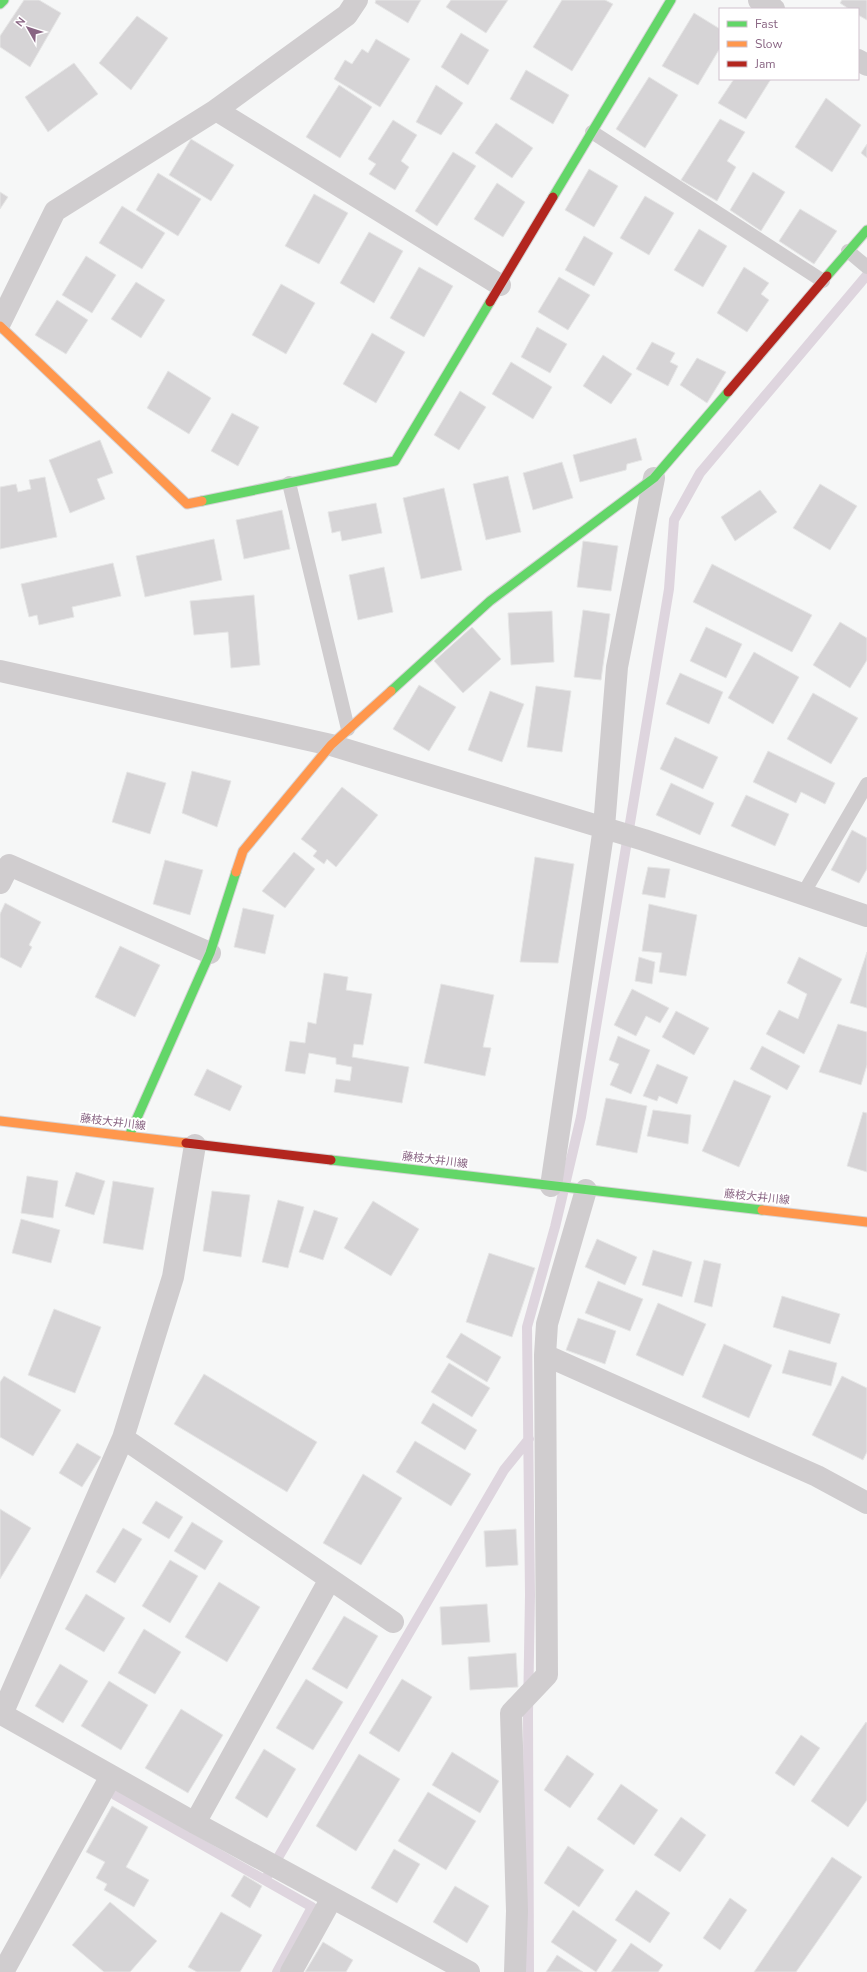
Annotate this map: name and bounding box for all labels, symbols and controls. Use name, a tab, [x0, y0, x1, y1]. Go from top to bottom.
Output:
north arrow	[8, 8, 48, 48]
legend	[719, 8, 859, 80]
text: N	[12, 14, 29, 30]
text: Fast	[755, 16, 778, 32]
text: Slow	[755, 36, 783, 52]
text: Jam	[754, 56, 776, 72]
street label: 藤枝大井川線	[79, 1111, 147, 1133]
street label: 藤枝大井川線	[401, 1149, 469, 1171]
street label: 藤枝大井川線	[723, 1186, 791, 1208]

